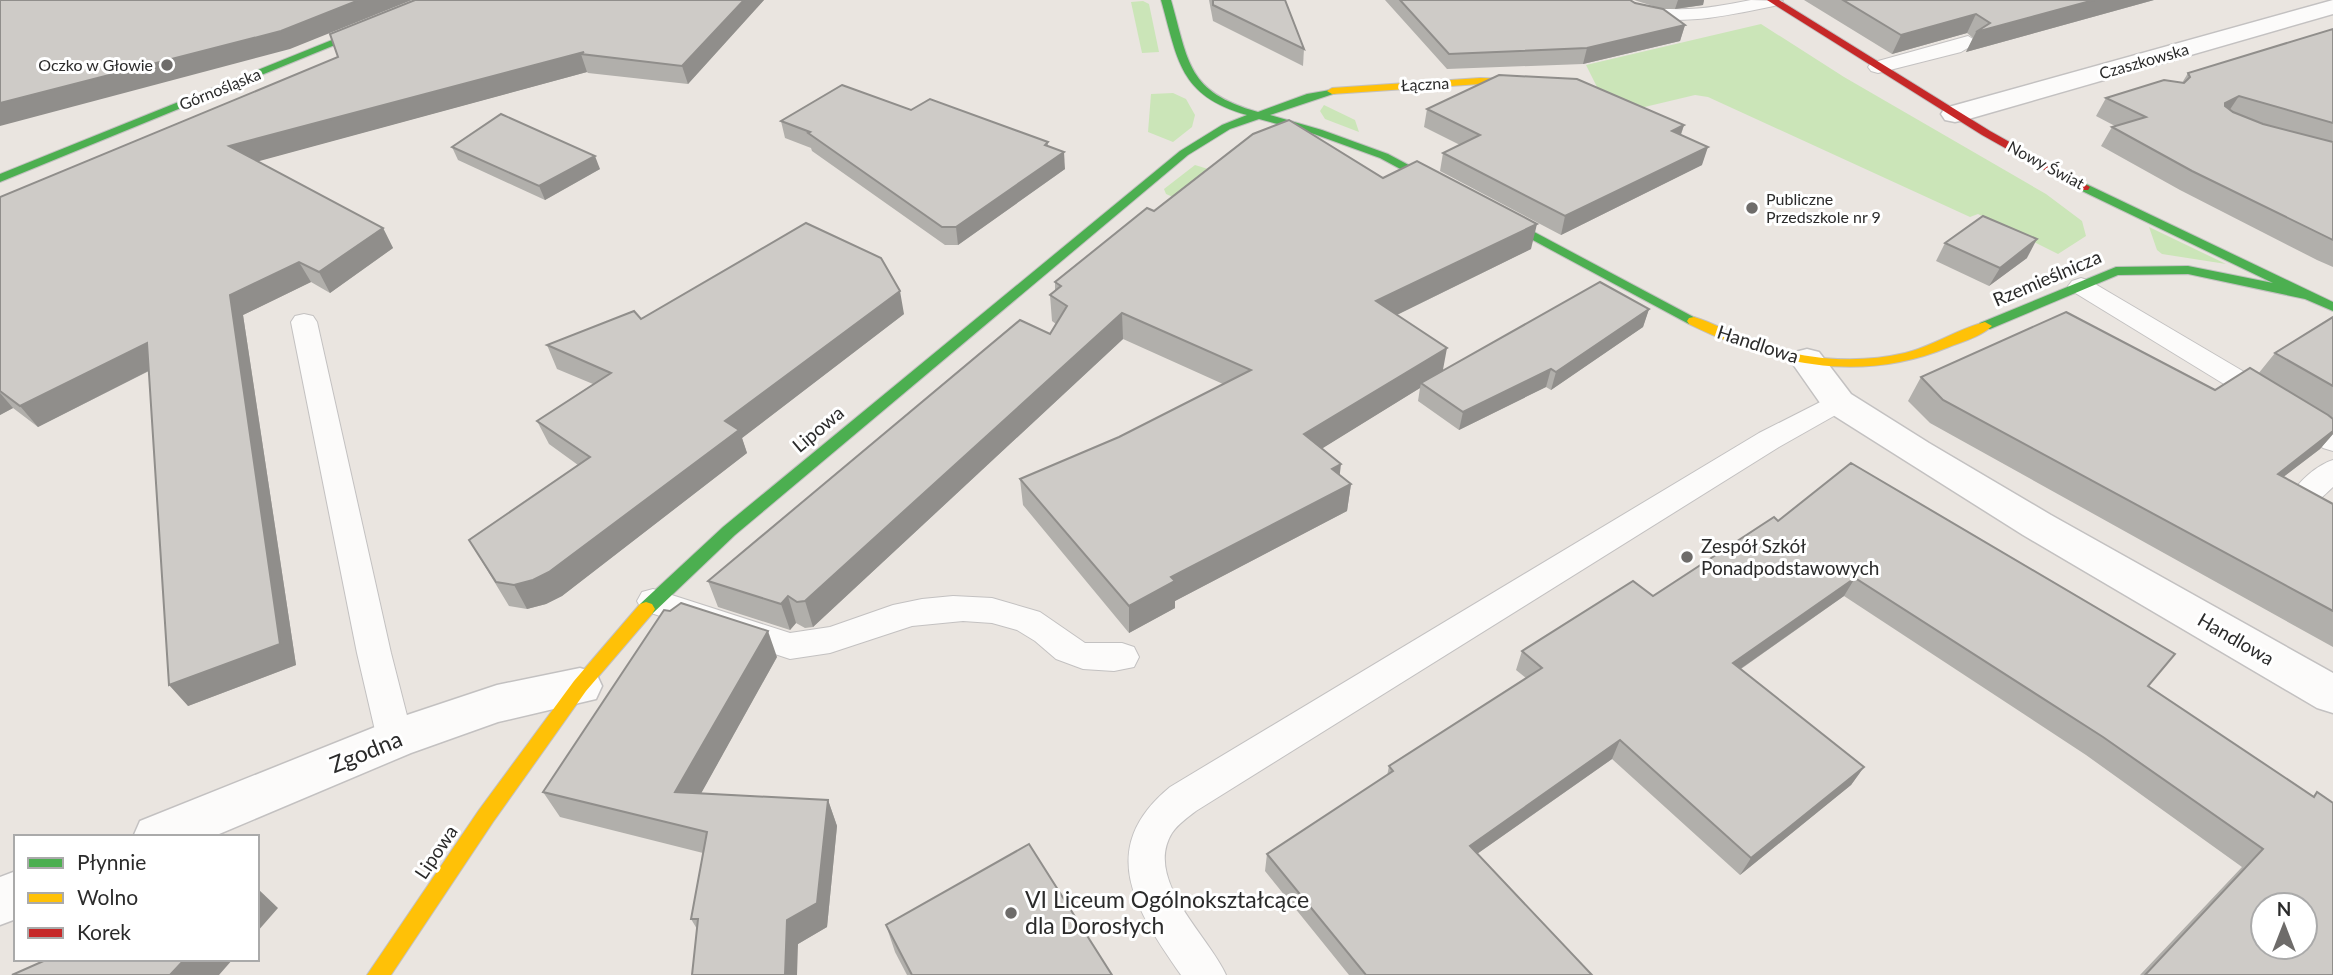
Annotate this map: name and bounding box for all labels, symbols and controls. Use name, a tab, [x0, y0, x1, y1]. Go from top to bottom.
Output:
street label: Czaszkowska	[2097, 39, 2191, 82]
place label: Oczko w Głowie	[38, 55, 153, 74]
marker: Oczko w Głowie	[159, 57, 175, 73]
street label: Górnośląska	[176, 64, 263, 113]
street label: Łączna	[1400, 73, 1450, 94]
street label: Nowy Świat	[2005, 136, 2088, 193]
place label: Publiczne Przedszkole nr 9	[1766, 189, 1881, 226]
marker: Publiczne Przedszkole nr 9	[1744, 200, 1760, 216]
street label: Rzemieślnicza	[1989, 244, 2104, 311]
street label: Handlowa	[1715, 320, 1802, 367]
street label: Lipowa	[787, 401, 848, 457]
place label: Zespół Szkół Ponadpodstawowych	[1701, 534, 1879, 579]
marker: Zespół Szkół Ponadpodstawowych	[1679, 549, 1695, 565]
street label: Handlowa	[2194, 608, 2278, 670]
street label: Zgodna	[325, 724, 406, 778]
street label: Lipowa	[409, 820, 462, 883]
legend	[14, 835, 259, 961]
text: Płynnie	[77, 849, 146, 874]
text: Wolno	[77, 884, 138, 909]
place label: VI Liceum Ogólnokształcące dla Dorosłych	[1025, 885, 1309, 939]
north arrow	[2249, 891, 2319, 961]
text: N	[2277, 897, 2291, 920]
marker: VI Liceum Ogólnokształcące dla Dorosłych	[1003, 905, 1019, 921]
text: Korek	[77, 919, 131, 944]

